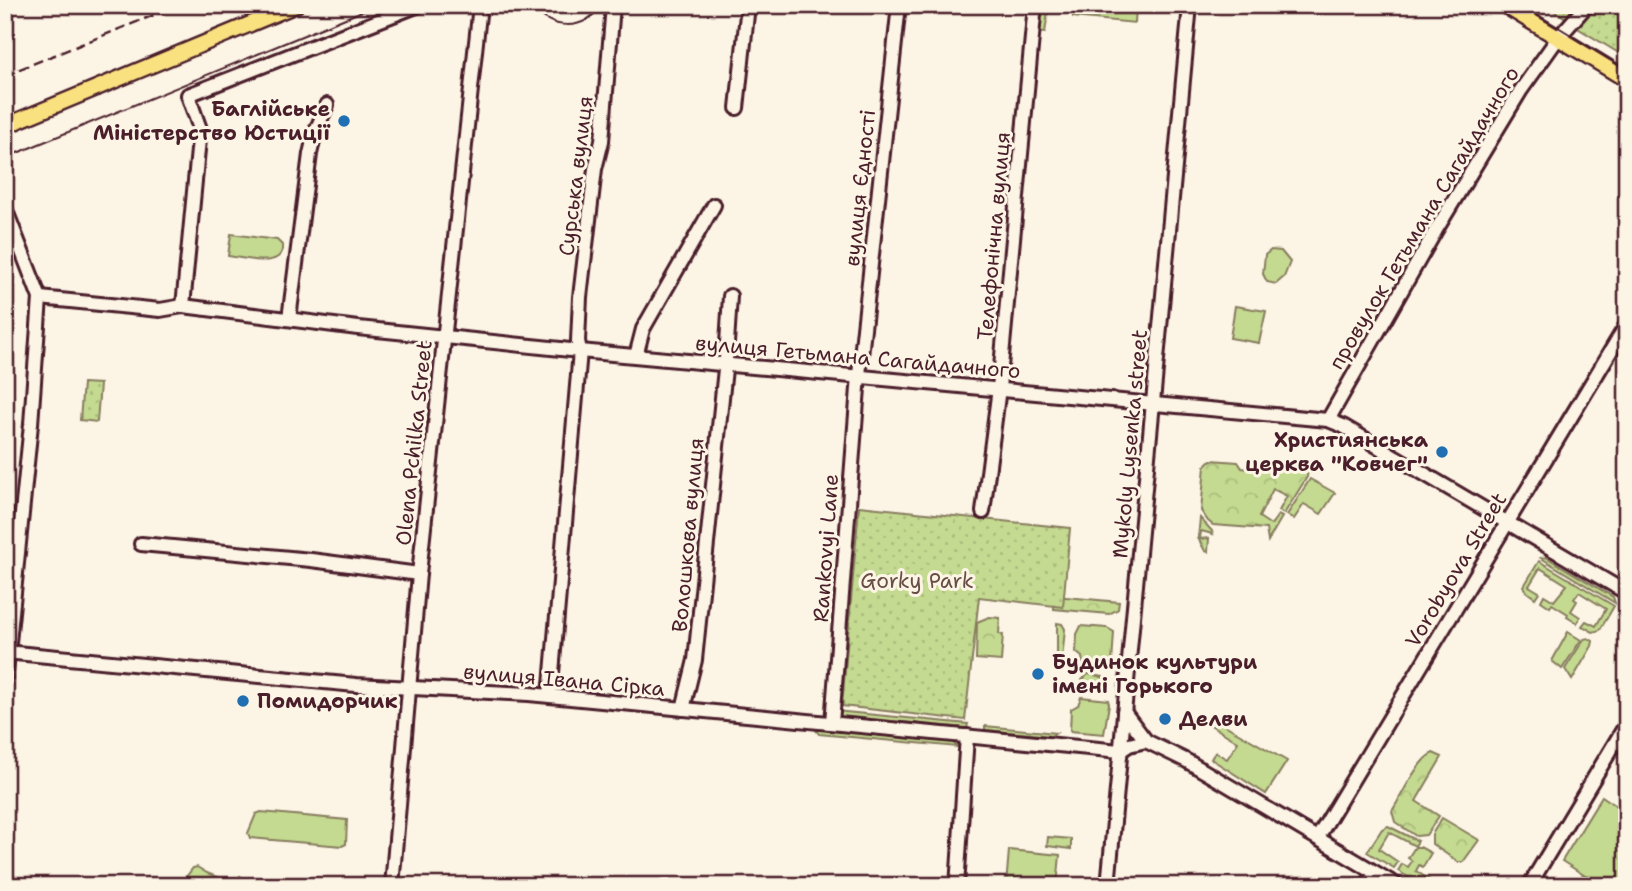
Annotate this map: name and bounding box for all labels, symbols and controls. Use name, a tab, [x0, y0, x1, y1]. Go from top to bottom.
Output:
street label: провулок Гетьмана Сагайдачного	[1322, 61, 1526, 375]
street label: Сурська вулиця	[552, 94, 600, 258]
place label: Баглійське Міністерство Юстиції	[93, 95, 331, 147]
street label: вулиця Єдності	[838, 108, 882, 268]
marker: Баглійське Міністерство Юстиції	[336, 113, 352, 129]
street label: Телефонічна вулиця	[971, 131, 1017, 341]
street label: Mykoly Lysenka street	[1106, 328, 1154, 560]
street label: вулиця Гетьмана Сагайдачного	[694, 329, 1022, 385]
street label: Olena Pchilka Street	[389, 339, 439, 547]
place label: Християнська церква "Ковчег"	[1245, 426, 1429, 478]
street label: Волошкова вулиця	[666, 437, 710, 633]
marker: Християнська церква "Ковчег"	[1434, 444, 1450, 460]
street label: Rankovyi Lane	[807, 473, 845, 623]
street label: Vorobyova Street	[1399, 487, 1513, 653]
park label: Gorky Park	[860, 567, 974, 595]
place label: Будинок культури імені Горького	[1052, 648, 1258, 700]
street label: вулиця Івана Сірка	[462, 657, 666, 703]
marker: Будинок культури імені Горького	[1030, 666, 1046, 682]
place label: Помидорчик	[257, 687, 398, 715]
marker: Помидорчик	[235, 693, 251, 709]
place label: Делви	[1179, 705, 1248, 733]
marker: Делви	[1157, 711, 1173, 727]

